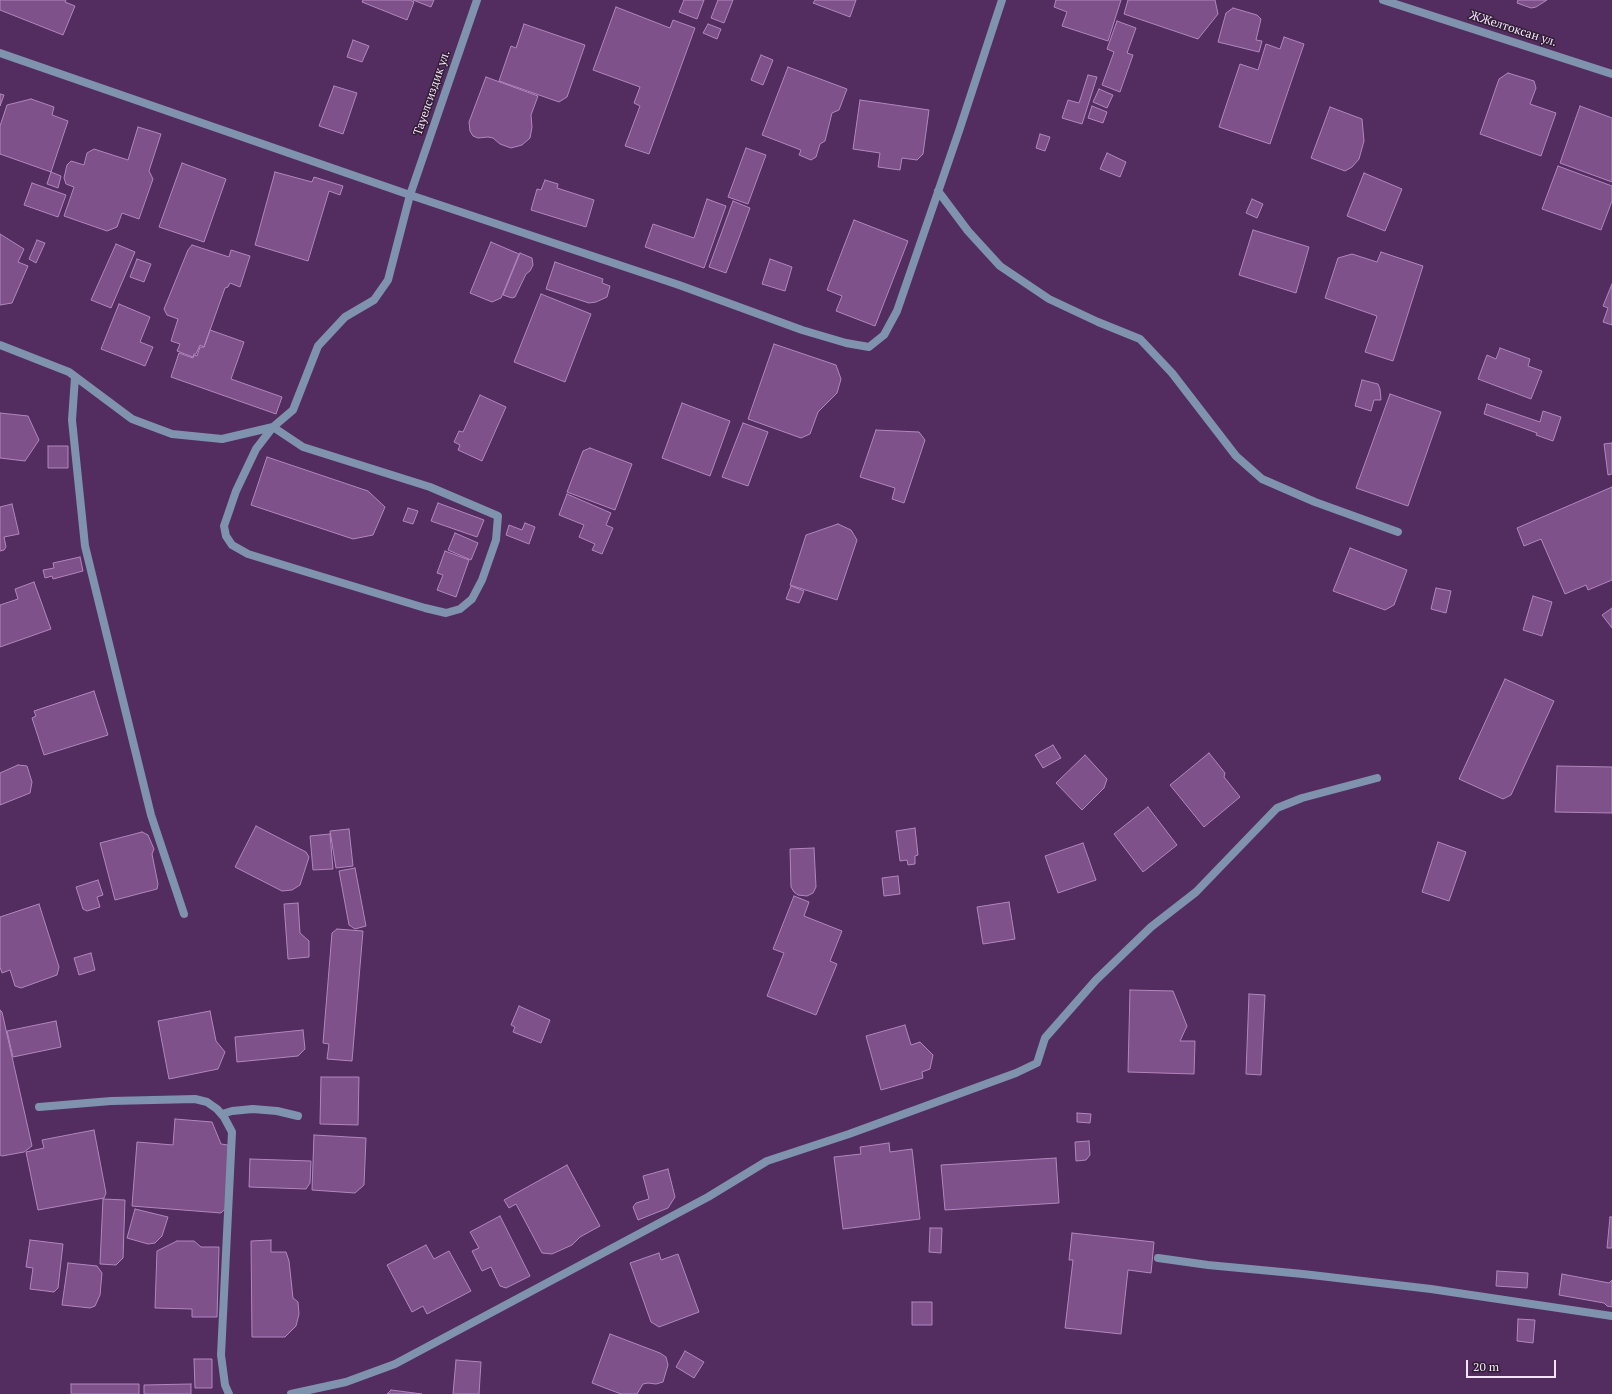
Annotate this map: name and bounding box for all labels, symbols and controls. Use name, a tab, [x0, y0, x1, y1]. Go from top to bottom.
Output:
street label: ЖЖелтоксан ул.	[1467, 8, 1559, 50]
street label: Тауелсиздик ул.	[411, 48, 453, 138]
scale bar	[1468, 1352, 1558, 1378]
text: 20 m	[1473, 1359, 1499, 1374]

